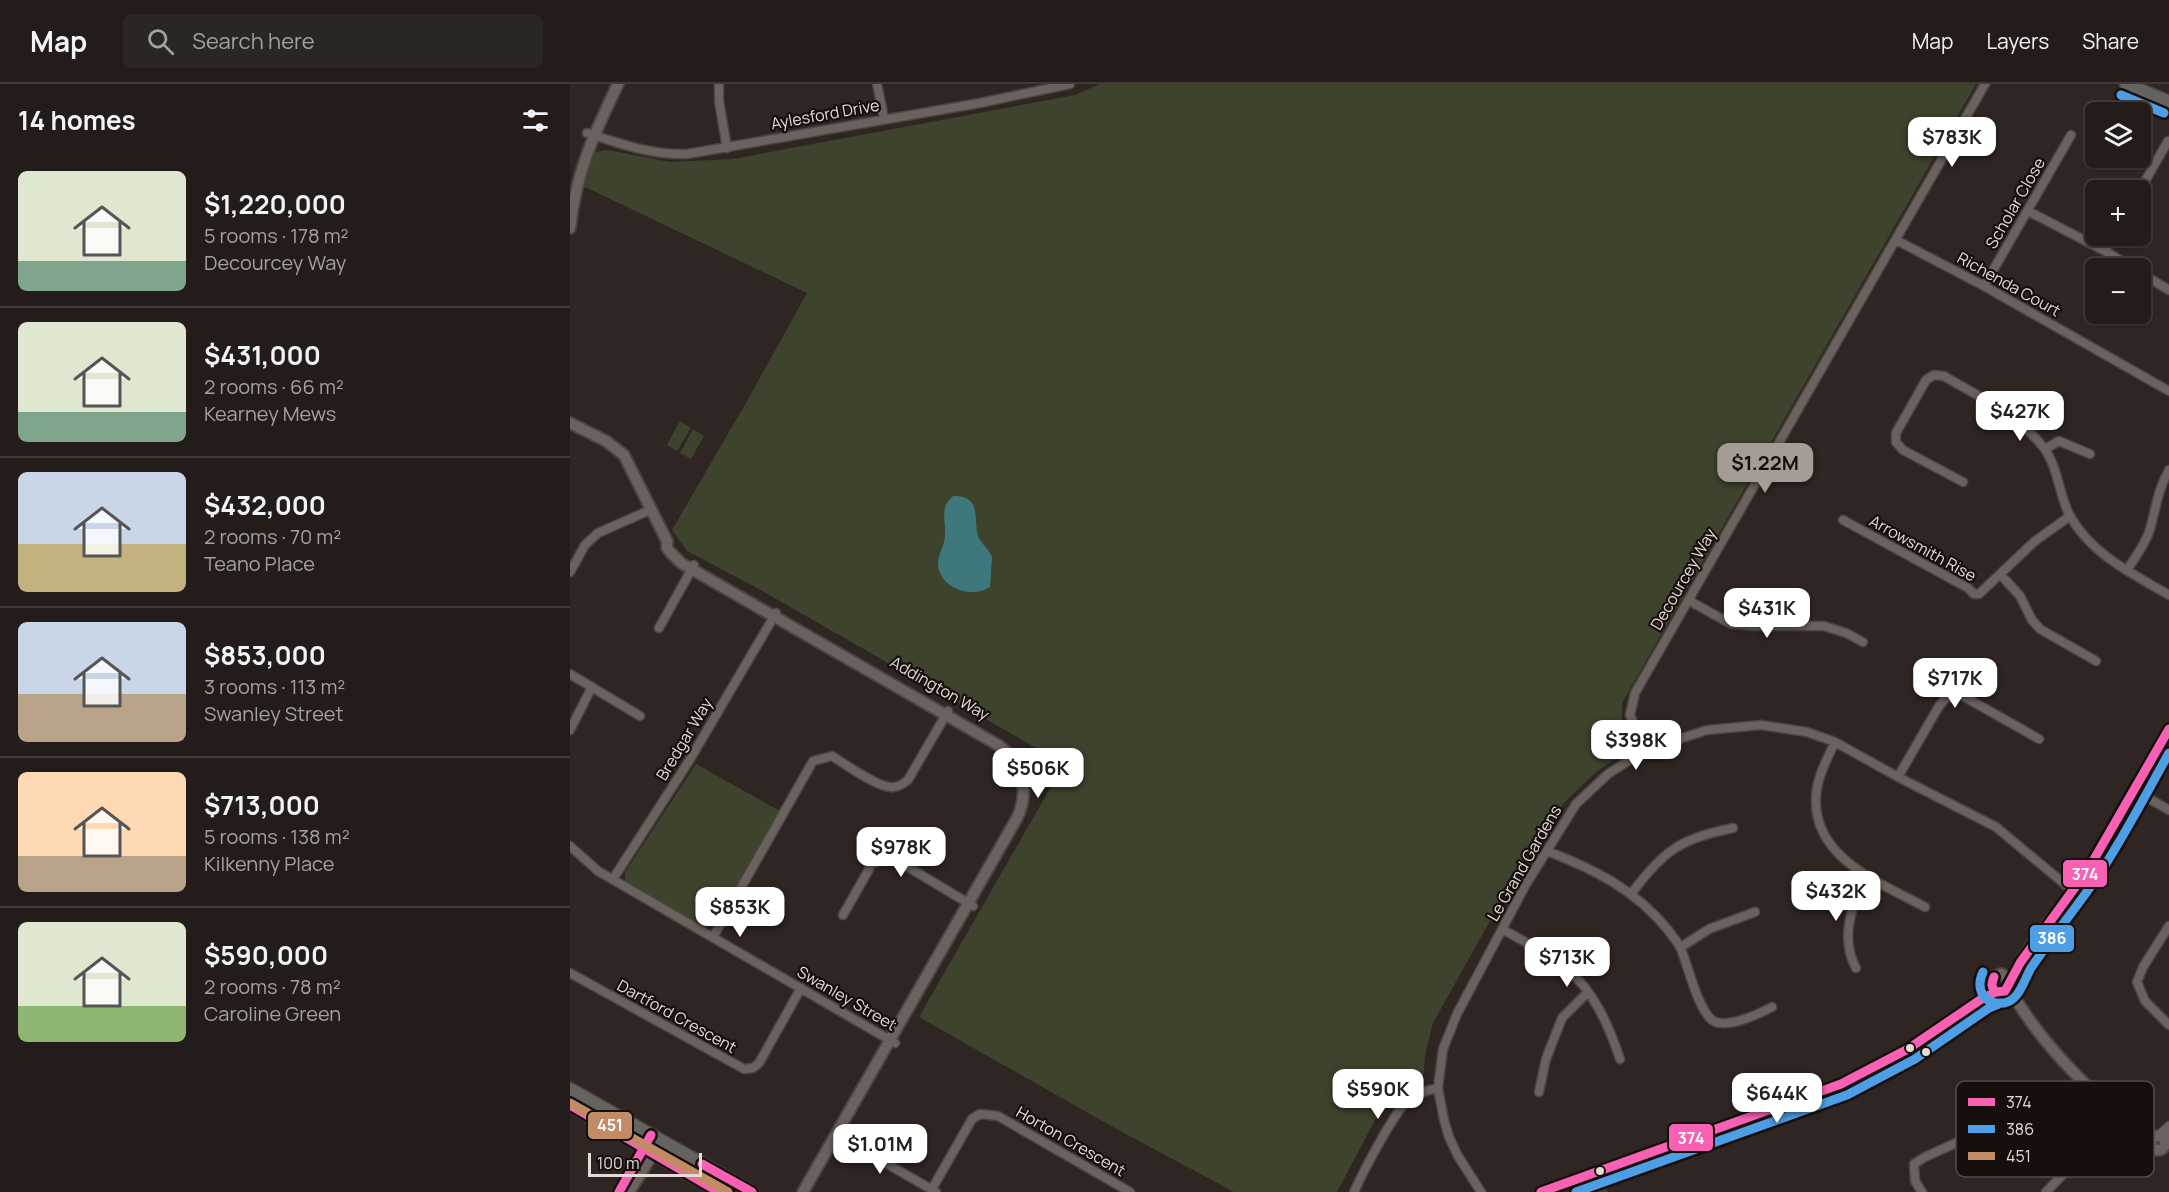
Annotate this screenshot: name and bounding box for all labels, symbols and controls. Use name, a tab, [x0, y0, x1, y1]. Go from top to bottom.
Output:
search box	[123, 14, 543, 68]
text: Map	[30, 22, 87, 60]
icon: search	[144, 25, 177, 58]
text: Search here	[192, 26, 315, 56]
text: Map	[1912, 27, 1953, 55]
text: Layers	[1986, 27, 2049, 55]
text: Share	[2082, 27, 2139, 55]
street label: Aylesford Drive	[769, 94, 881, 134]
text: 14 homes	[18, 102, 136, 138]
map controls	[2085, 102, 2151, 324]
button: layers	[2085, 102, 2151, 168]
icon: filters	[519, 104, 552, 137]
pin: $783K	[1910, 117, 1994, 168]
text: $783K	[1922, 123, 1982, 150]
street label: Scholar Close	[1980, 154, 2050, 252]
button: +	[2085, 180, 2151, 246]
text: $1,220,000	[204, 186, 346, 222]
icon: home	[66, 195, 138, 267]
text: 5 rooms · 178 m²	[204, 222, 349, 249]
street label: Richenda Court	[1953, 247, 2065, 321]
text: Decourcey Way	[204, 249, 346, 276]
button: −	[2085, 258, 2151, 324]
text: $431,000	[204, 337, 321, 373]
icon: home	[66, 346, 138, 418]
text: 2 rooms · 66 m²	[204, 373, 344, 400]
pin: $427K	[1978, 391, 2062, 442]
text: $427K	[1990, 397, 2050, 424]
text: Kearney Mews	[204, 400, 336, 427]
pin: $1.22M	[1716, 443, 1814, 494]
text: $1.22M	[1731, 449, 1799, 476]
text: $432,000	[204, 487, 326, 523]
icon: home	[66, 496, 138, 568]
street label: Arrowsmith Rise	[1866, 510, 1980, 586]
text: 2 rooms · 70 m²	[204, 523, 341, 550]
street label: Decourcey Way	[1645, 524, 1721, 634]
text: Teano Place	[204, 550, 315, 577]
pin: $431K	[1725, 588, 1809, 639]
text: $431K	[1738, 594, 1796, 621]
text: $853,000	[204, 637, 326, 673]
icon: home	[66, 646, 138, 718]
street label: Addington Way	[886, 651, 994, 726]
pin: $717K	[1913, 658, 1997, 709]
text: $717K	[1927, 664, 1983, 691]
text: 3 rooms · 113 m²	[204, 673, 345, 700]
street label: Bredgar Way	[651, 693, 718, 784]
text: Swanley Street	[204, 700, 344, 727]
pin: $398K	[1594, 720, 1678, 771]
text: $398K	[1605, 726, 1667, 753]
pin: $506K	[996, 748, 1080, 799]
text: $506K	[1007, 754, 1069, 781]
text: $713,000	[204, 787, 320, 823]
icon: home	[66, 796, 138, 868]
street label: Le Grand Gardens	[1482, 801, 1566, 925]
text: 5 rooms · 138 m²	[204, 823, 350, 850]
pin: $978K	[859, 827, 943, 878]
text: $978K	[871, 833, 931, 860]
text: Kilkenny Place	[204, 850, 335, 877]
line badge: 374	[2062, 859, 2108, 888]
text: 374	[2072, 863, 2098, 885]
pin: $432K	[1794, 871, 1878, 922]
text: $432K	[1805, 877, 1867, 904]
pin: $853K	[698, 887, 782, 938]
text: $853K	[709, 893, 771, 920]
line badge: 386	[2029, 924, 2075, 953]
text: 386	[2037, 927, 2067, 949]
text: $590,000	[204, 937, 328, 973]
pin: $713K	[1525, 937, 1609, 988]
text: $713K	[1539, 943, 1595, 970]
icon: home	[66, 946, 138, 1018]
street label: Swanley Street	[793, 961, 901, 1035]
text: 2 rooms · 78 m²	[204, 973, 341, 1000]
street label: Dartford Crescent	[613, 974, 741, 1058]
text: Caroline Green	[204, 1000, 341, 1027]
unlabelled marker	[1904, 1042, 1916, 1054]
unlabelled marker	[1920, 1046, 1932, 1058]
pin: $590K	[1336, 1069, 1420, 1120]
pin: $644K	[1735, 1073, 1819, 1124]
text: $590K	[1347, 1075, 1409, 1102]
text: $644K	[1746, 1079, 1808, 1106]
legend	[1956, 1081, 2154, 1177]
text: 374	[2006, 1091, 2032, 1113]
street label: Horton Crescent	[1012, 1101, 1130, 1181]
line badge: 451	[587, 1111, 633, 1140]
text: 451	[597, 1114, 623, 1136]
text: 386	[2006, 1118, 2034, 1140]
line badge: 374	[1668, 1123, 1714, 1152]
pin: $1.01M	[831, 1124, 929, 1175]
text: 374	[1678, 1127, 1704, 1149]
text: $1.01M	[847, 1130, 913, 1157]
text: 451	[2006, 1145, 2031, 1167]
scale bar	[588, 1150, 702, 1178]
text: 100 m	[597, 1152, 640, 1174]
unlabelled marker	[1594, 1165, 1606, 1177]

